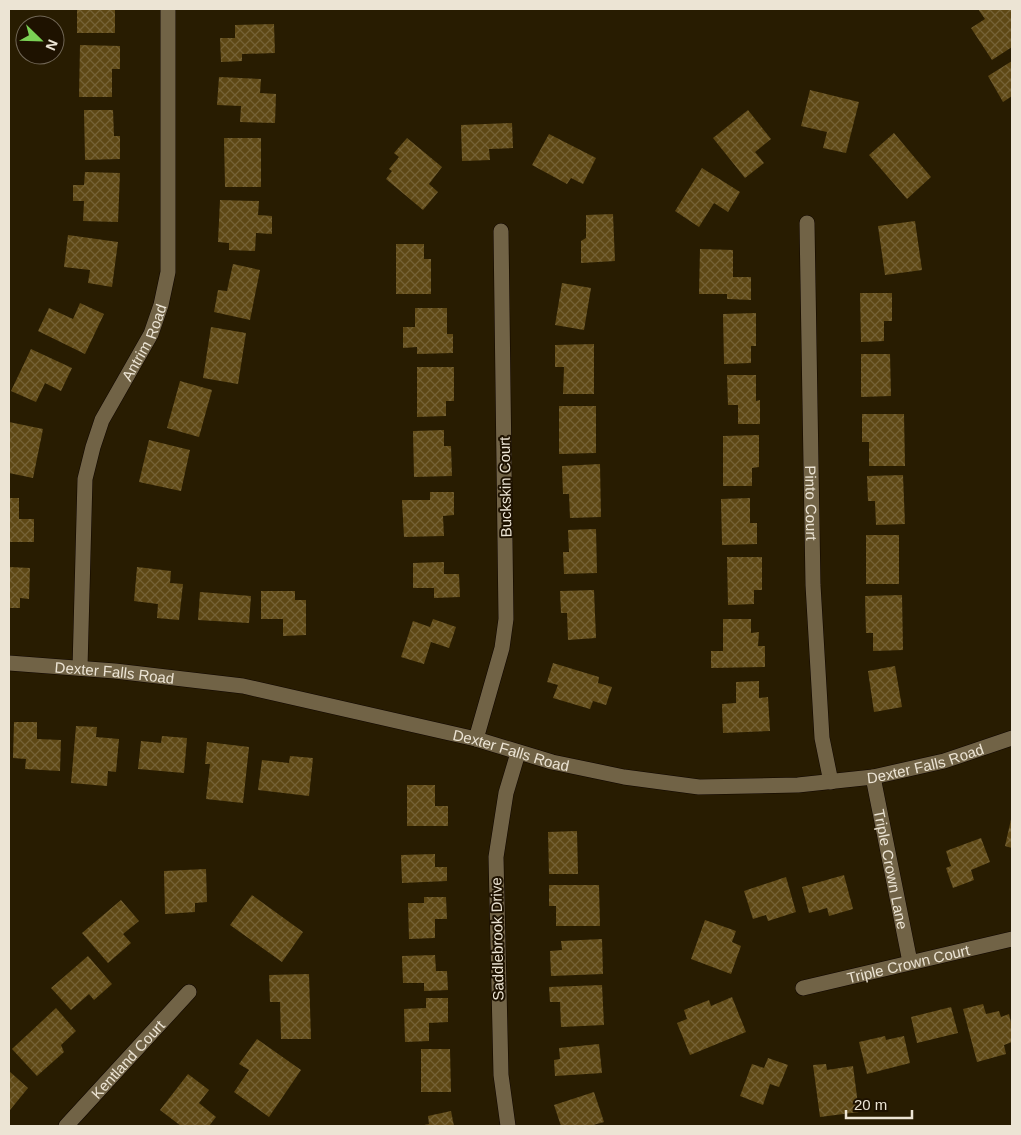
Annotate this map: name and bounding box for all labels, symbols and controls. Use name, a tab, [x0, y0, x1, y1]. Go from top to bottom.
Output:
north arrow	[15, 15, 65, 65]
text: N	[43, 37, 61, 53]
street label: Antrim Road	[118, 302, 169, 384]
street label: Buckskin Court	[496, 436, 514, 538]
street label: Pinto Court	[803, 465, 821, 541]
street label: Dexter Falls Road	[54, 658, 175, 686]
street label: Dexter Falls Road	[452, 726, 571, 774]
street label: Dexter Falls Road	[866, 740, 986, 786]
street label: Triple Crown Lane	[871, 808, 912, 931]
street label: Saddlebrook Drive	[487, 877, 507, 1001]
street label: Triple Crown Court	[845, 941, 972, 986]
street label: Kentland Court	[87, 1016, 168, 1102]
scale bar	[846, 1088, 912, 1120]
text: 20 m	[854, 1096, 887, 1113]

